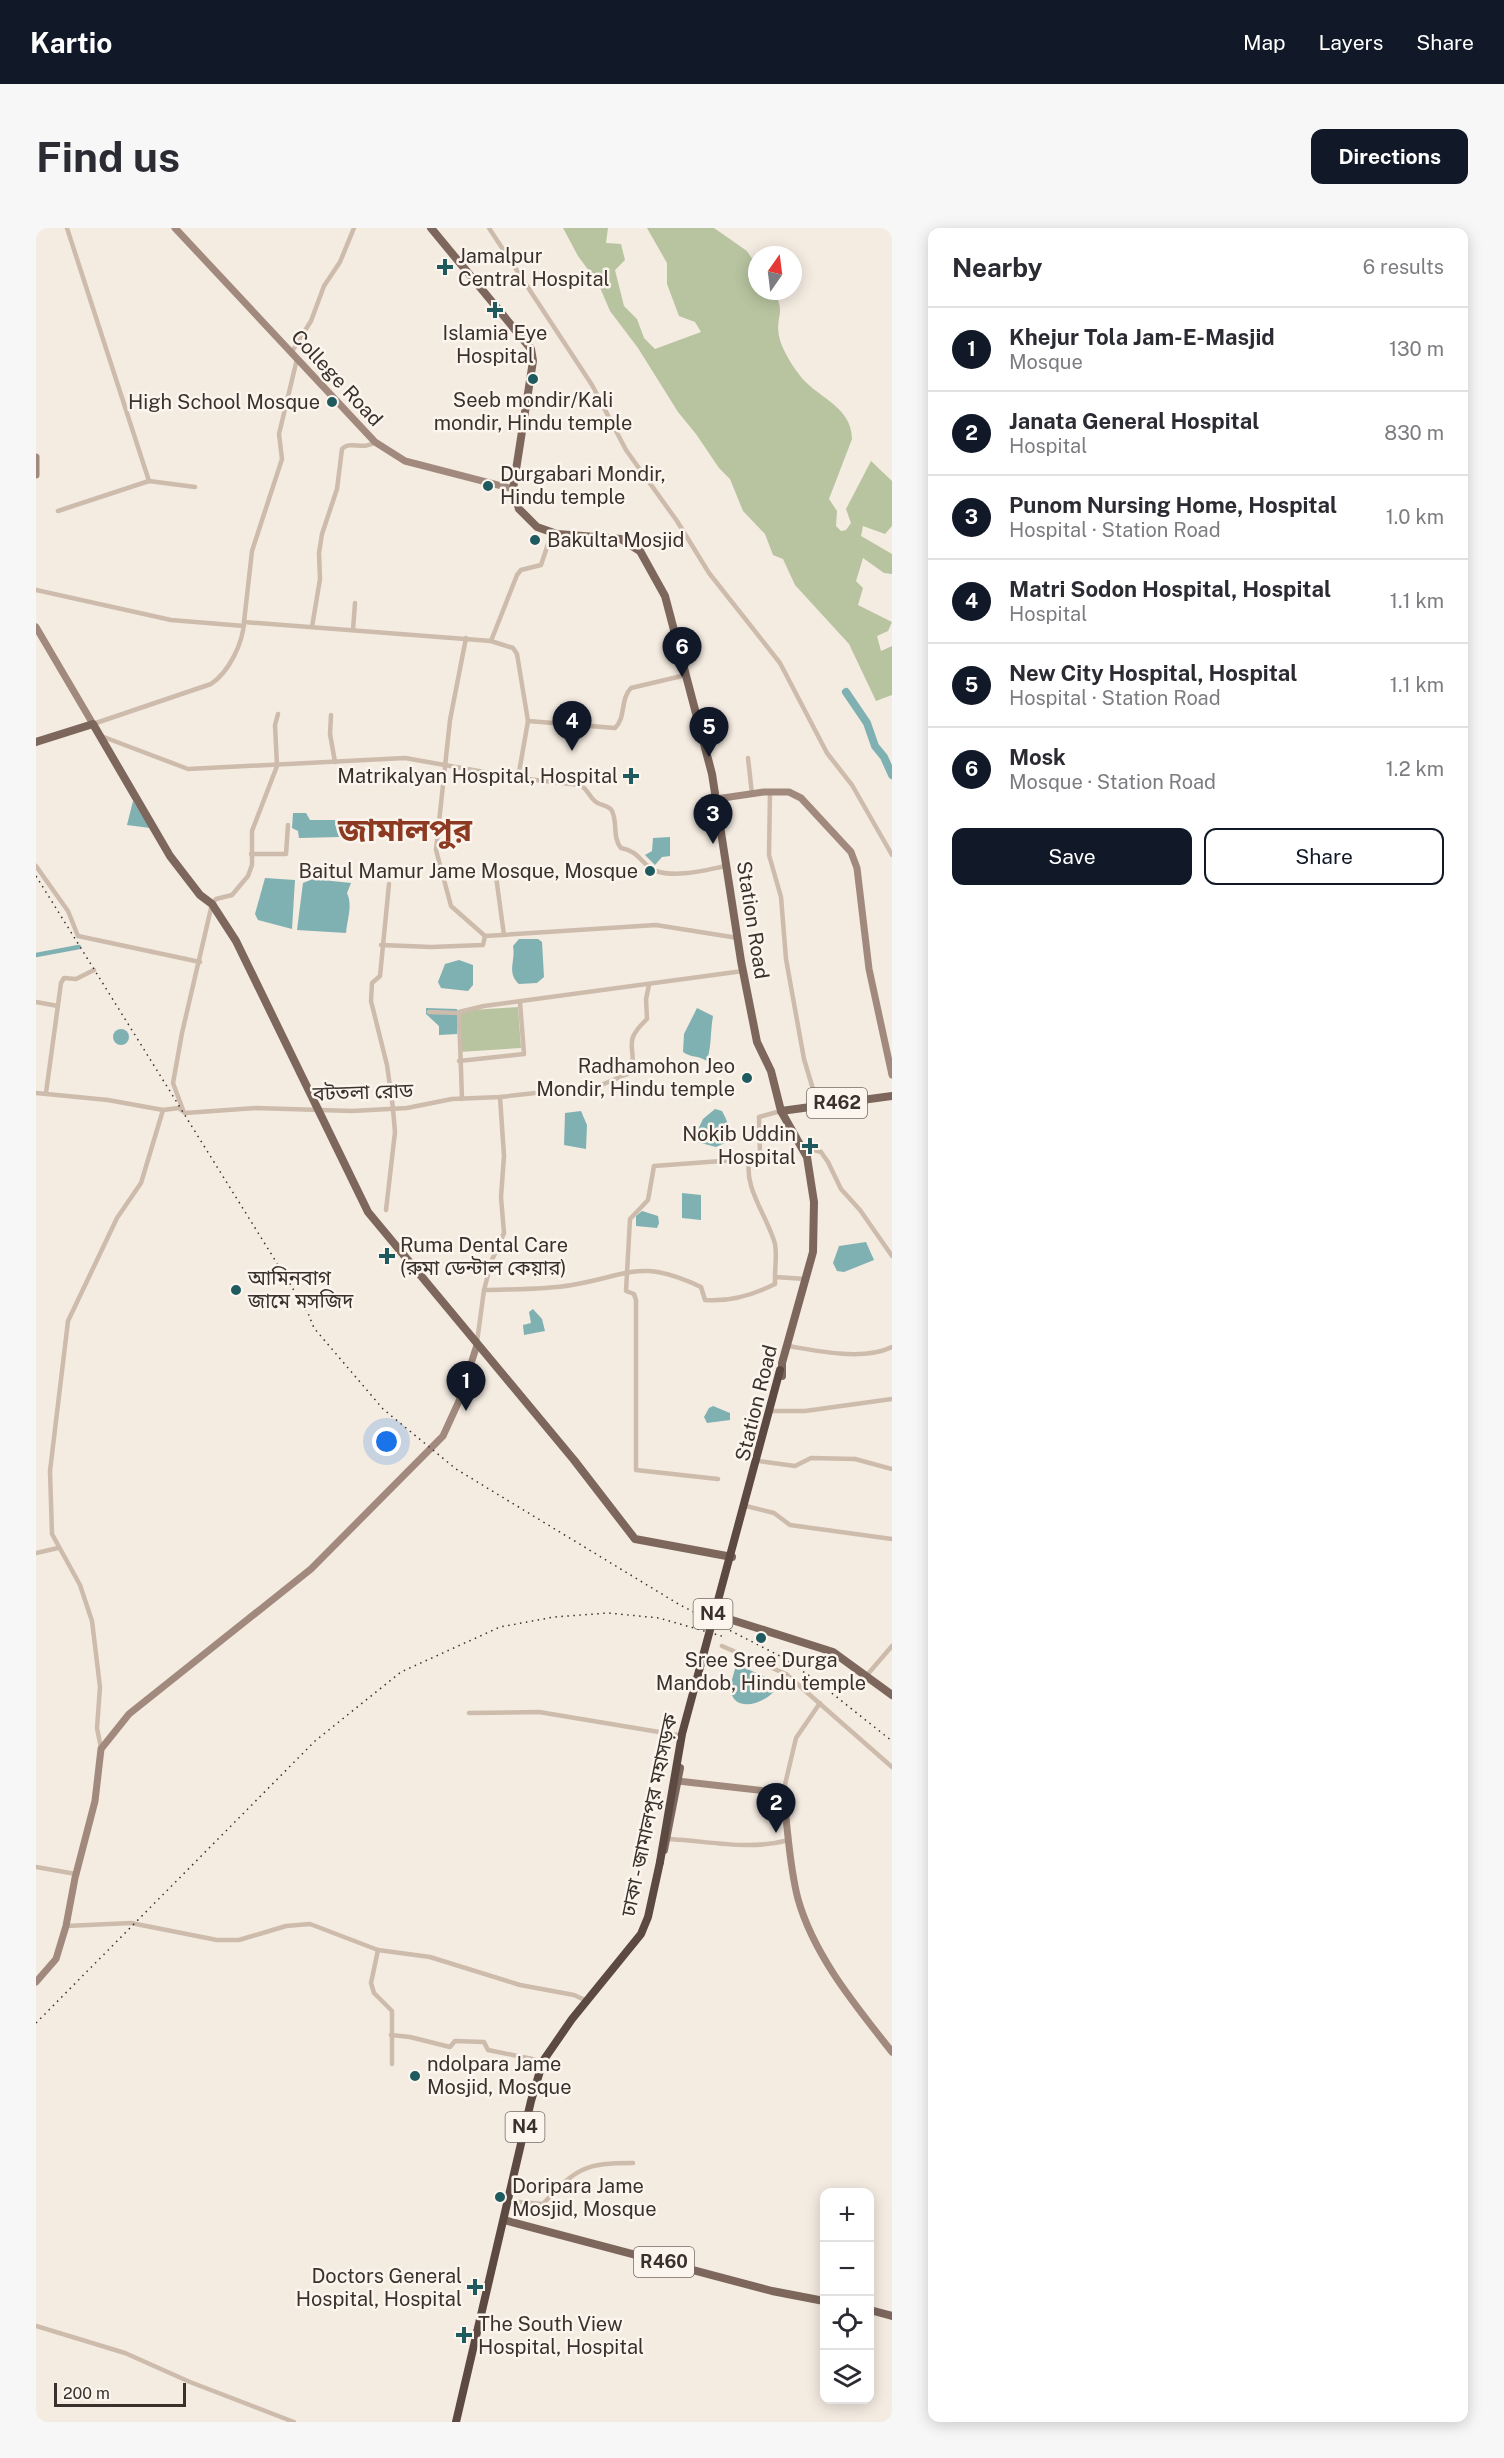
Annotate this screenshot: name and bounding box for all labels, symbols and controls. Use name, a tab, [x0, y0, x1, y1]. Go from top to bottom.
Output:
text: Kartio	[30, 26, 112, 59]
text: Map	[1243, 30, 1286, 55]
text: Layers	[1319, 30, 1383, 55]
text: Share	[1416, 30, 1474, 55]
button: Directions	[1311, 129, 1468, 184]
text: Find us	[36, 132, 180, 181]
place label: Jamalpur Central Hospital	[458, 244, 610, 291]
north arrow	[748, 246, 802, 300]
text: Nearby	[952, 252, 1042, 283]
text: 6 results	[1363, 255, 1444, 279]
marker: Jamalpur Central Hospital	[436, 258, 454, 276]
marker: Islamia Eye Hospital	[486, 301, 504, 319]
place label: Islamia Eye Hospital	[443, 321, 547, 368]
text: Khejur Tola Jam-E-Masjid	[1009, 324, 1275, 350]
street label: College Road	[286, 325, 388, 431]
text: 1	[967, 337, 976, 361]
text: 130 m	[1389, 337, 1444, 361]
text: Mosque	[1009, 350, 1083, 374]
marker: Seeb mondir/Kali mondir, Hindu temple	[526, 372, 540, 386]
place label: Seeb mondir/Kali mondir, Hindu temple	[434, 388, 632, 435]
place label: High School Mosque	[128, 390, 320, 414]
marker: High School Mosque	[325, 395, 339, 409]
text: Janata General Hospital	[1009, 408, 1259, 434]
text: 2	[965, 421, 978, 445]
text: 830 m	[1384, 421, 1444, 445]
text: Hospital	[1009, 434, 1087, 458]
place label: Durgabari Mondir, Hindu temple	[500, 462, 666, 509]
marker: Durgabari Mondir, Hindu temple	[481, 479, 495, 493]
text: Punom Nursing Home, Hospital	[1009, 492, 1337, 518]
text: 3	[965, 505, 978, 529]
text: 1.0 km	[1386, 505, 1444, 529]
text: Hospital · Station Road	[1009, 518, 1221, 542]
place label: Bakulta Mosjid	[547, 528, 684, 552]
marker: Bakulta Mosjid	[528, 533, 542, 547]
text: Matri Sodon Hospital, Hospital	[1009, 576, 1331, 602]
text: 4	[965, 589, 978, 613]
text: 1.1 km	[1390, 589, 1444, 613]
text: Hospital	[1009, 602, 1087, 626]
pin: 6	[662, 628, 702, 677]
text: New City Hospital, Hospital	[1009, 660, 1298, 686]
text: 5	[965, 673, 978, 697]
text: 1.1 km	[1390, 673, 1444, 697]
text: Hospital · Station Road	[1009, 686, 1221, 710]
pin: 4	[552, 702, 592, 751]
pin: 5	[690, 708, 728, 757]
text: Mosk	[1009, 744, 1066, 770]
text: 6	[965, 757, 978, 781]
text: 1.2 km	[1386, 757, 1444, 781]
place label: Matrikalyan Hospital, Hospital	[337, 764, 618, 788]
marker: Matrikalyan Hospital, Hospital	[622, 767, 640, 785]
text: Mosque · Station Road	[1009, 770, 1216, 794]
pin: 3	[694, 794, 732, 844]
district label: জামালপুর	[337, 811, 473, 849]
button: Save	[952, 828, 1192, 885]
button: Share	[1204, 828, 1444, 885]
place label: Baitul Mamur Jame Mosque, Mosque	[298, 859, 638, 883]
street label: Station Road	[732, 859, 774, 981]
marker: Baitul Mamur Jame Mosque, Mosque	[643, 864, 657, 878]
place label: Radhamohon Jeo Mondir, Hindu temple	[536, 1054, 735, 1101]
marker: Radhamohon Jeo Mondir, Hindu temple	[740, 1071, 754, 1085]
street label: বটতলা রোড	[311, 1078, 414, 1106]
road number: R462	[807, 1088, 867, 1118]
place label: Nokib Uddin Hospital	[682, 1122, 796, 1169]
marker: Nokib Uddin Hospital	[801, 1137, 819, 1155]
place label: Ruma Dental Care (রুমা ডেন্টাল কেয়ার)	[400, 1233, 568, 1280]
marker: Ruma Dental Care (রুমা ডেন্টাল কেয়ার)	[378, 1247, 396, 1265]
place label: আমিনবাগ জামে মসজিদ	[247, 1266, 354, 1313]
marker: আমিনবাগ জামে মসজিদ	[229, 1283, 243, 1297]
street label: Station Road	[730, 1342, 782, 1464]
pin: 1	[446, 1362, 486, 1411]
your location	[372, 1427, 401, 1456]
road number: N4	[694, 1599, 732, 1629]
marker: Sree Sree Durga Mandob, Hindu temple	[754, 1631, 768, 1645]
place label: Sree Sree Durga Mandob, Hindu temple	[656, 1648, 866, 1695]
street label: ঢাকা - জামালপুর মহাসড়ক	[616, 1711, 682, 1919]
pin: 2	[756, 1784, 796, 1833]
place label: ndolpara Jame Mosjid, Mosque	[427, 2052, 572, 2099]
marker: ndolpara Jame Mosjid, Mosque	[408, 2069, 422, 2083]
road number: N4	[506, 2112, 544, 2142]
place label: Doripara Jame Mosjid, Mosque	[512, 2174, 657, 2221]
map controls	[820, 2188, 874, 2404]
button: +	[820, 2188, 874, 2242]
marker: Doripara Jame Mosjid, Mosque	[493, 2190, 507, 2204]
button: −	[820, 2242, 874, 2296]
road number: R460	[634, 2247, 694, 2277]
place label: Doctors General Hospital, Hospital	[296, 2264, 462, 2311]
marker: Doctors General Hospital, Hospital	[466, 2278, 484, 2296]
button: locate	[820, 2296, 874, 2350]
place label: The South View Hospital, Hospital	[478, 2312, 644, 2359]
marker: The South View Hospital, Hospital	[455, 2326, 473, 2344]
button: layers	[820, 2350, 874, 2404]
scale bar	[54, 2380, 186, 2408]
text: 200 m	[63, 2384, 110, 2403]

